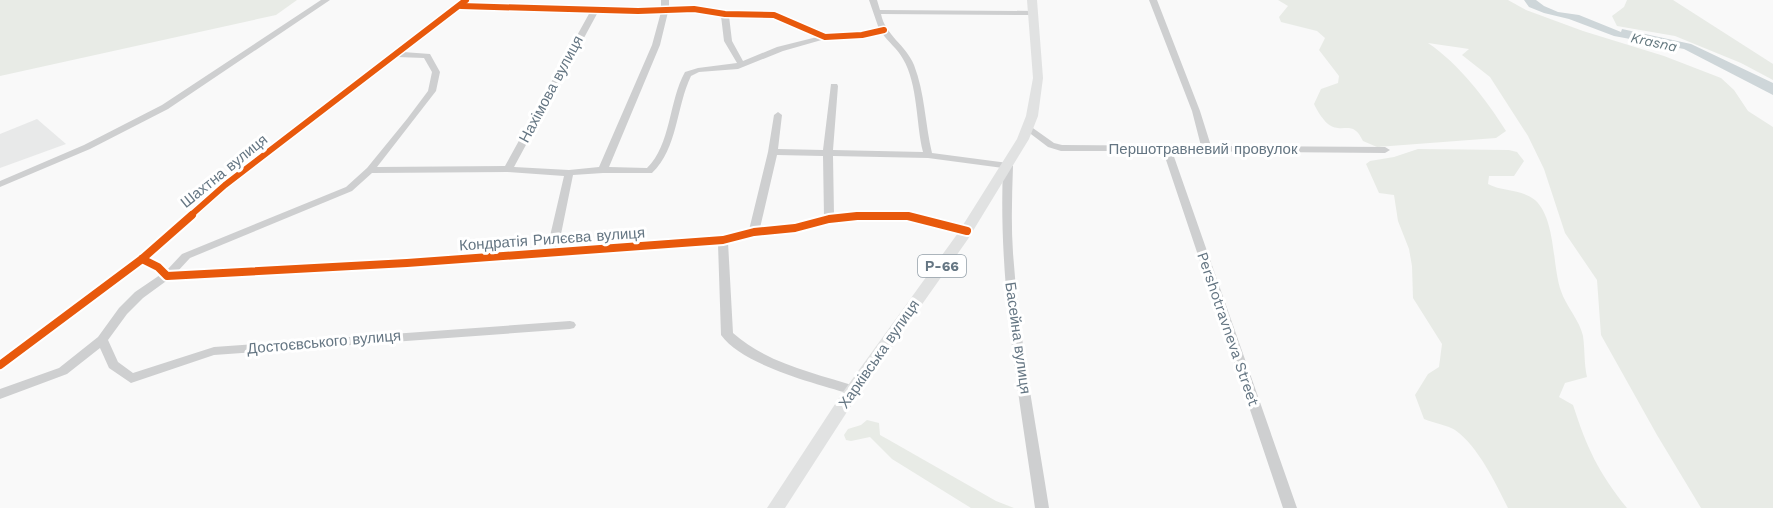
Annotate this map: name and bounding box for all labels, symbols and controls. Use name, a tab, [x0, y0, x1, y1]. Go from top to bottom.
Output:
water label: Krasna	[1629, 29, 1679, 55]
street label: Нахімова вулиця	[515, 32, 587, 146]
street label: Шахтна вулиця	[177, 130, 271, 212]
street label: Першотравневий провулок	[1109, 140, 1298, 158]
street label: Кондратія Рилєєва вулиця	[458, 224, 646, 254]
street label: Pershotravneva Street	[1193, 250, 1263, 409]
road number: Р-66	[918, 255, 966, 277]
street label: Басейна вулиця	[1001, 281, 1035, 395]
street label: Харківська вулиця	[835, 296, 923, 412]
street label: Достоєвського вулиця	[246, 326, 402, 358]

